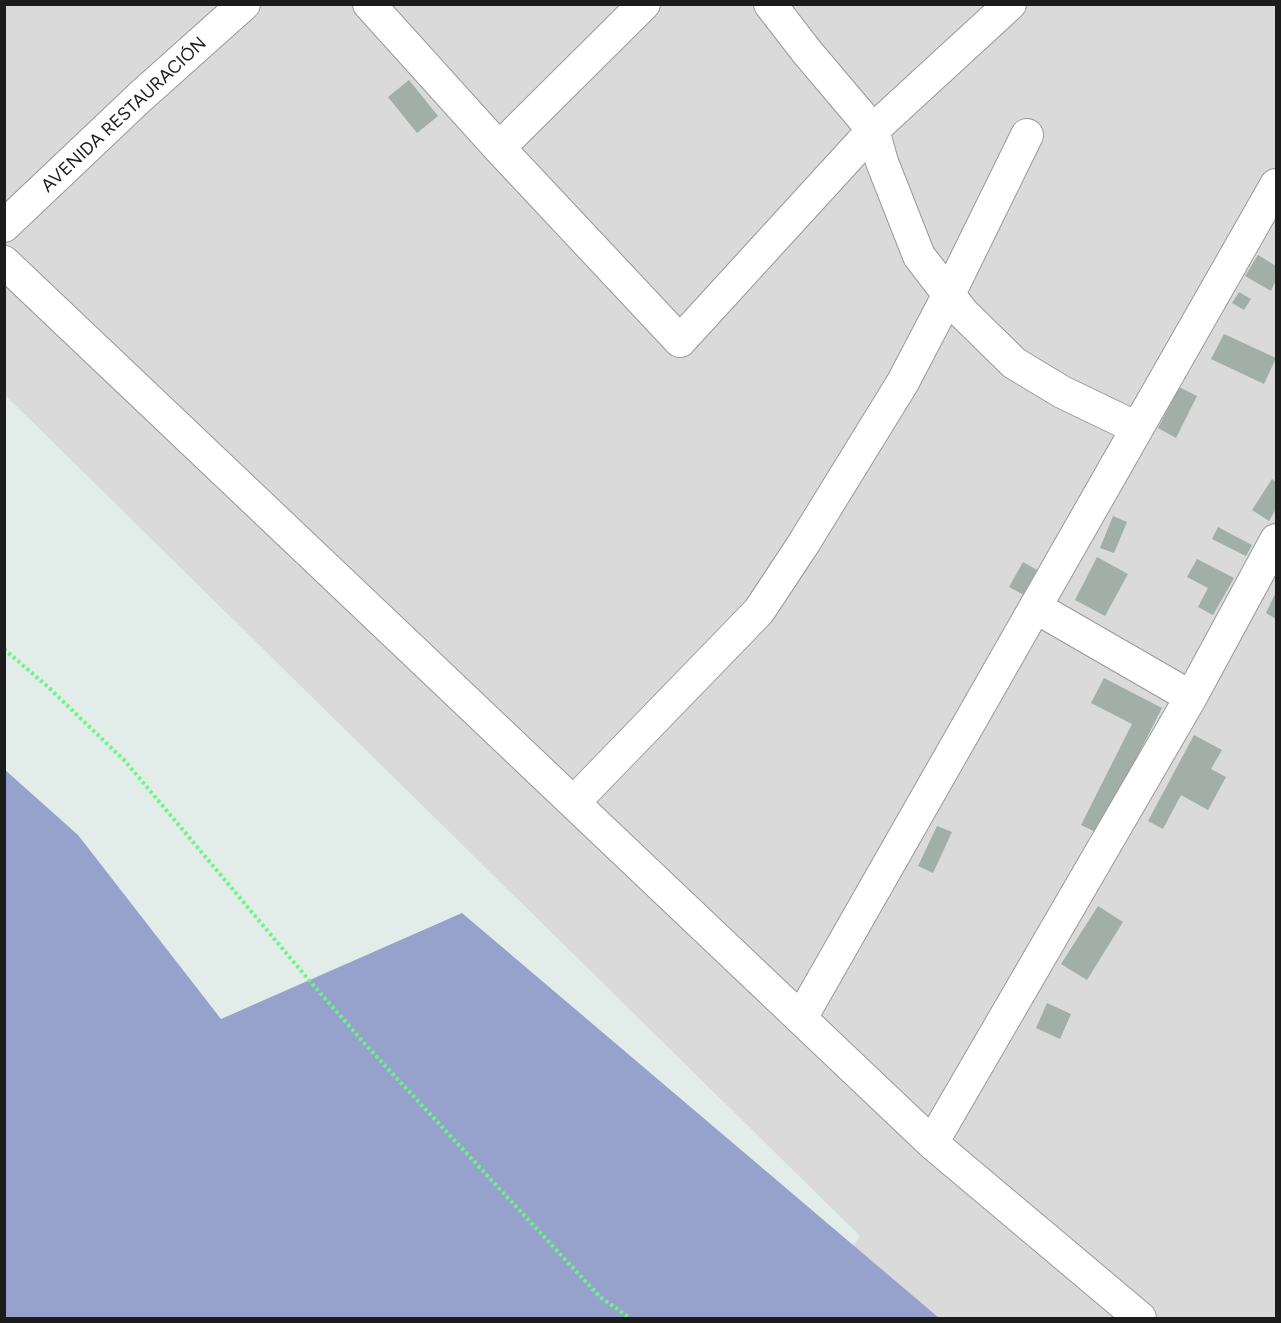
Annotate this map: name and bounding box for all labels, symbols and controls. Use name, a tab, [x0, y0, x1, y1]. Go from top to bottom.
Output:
street label: AVENIDA RESTAURACIÓN	[37, 33, 211, 197]

